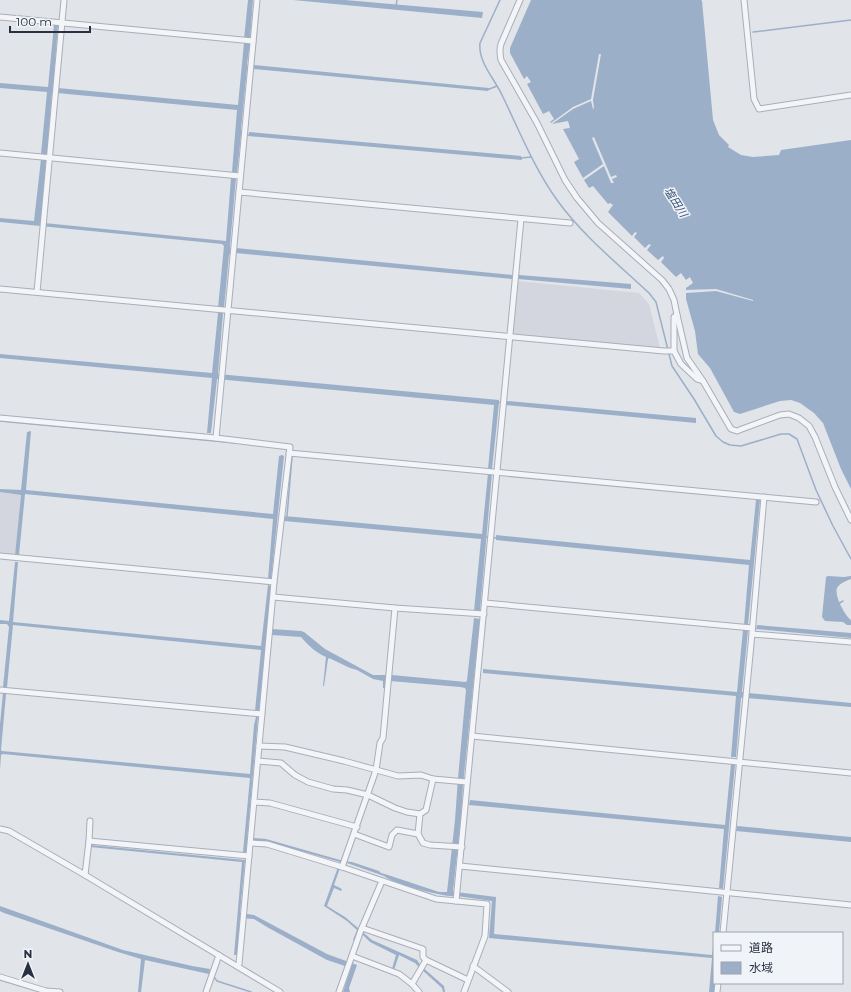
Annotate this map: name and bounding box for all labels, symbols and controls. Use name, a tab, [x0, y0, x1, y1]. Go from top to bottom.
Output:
scale bar	[10, 8, 90, 34]
text: 100 m	[16, 14, 52, 29]
water label: 塩田川	[661, 184, 691, 221]
legend	[713, 932, 843, 984]
text: 道路	[749, 940, 773, 955]
north arrow	[8, 944, 48, 984]
text: N	[24, 947, 32, 961]
text: 水域	[749, 960, 773, 975]

